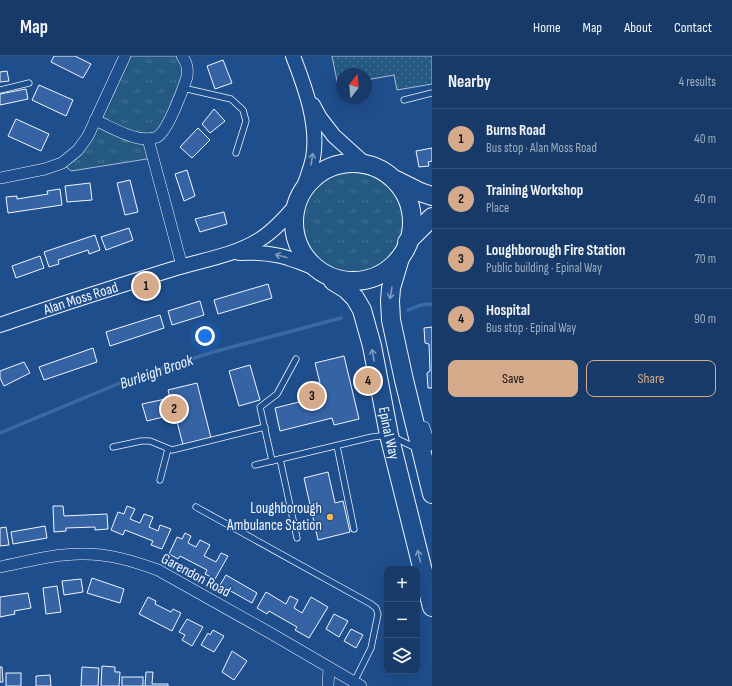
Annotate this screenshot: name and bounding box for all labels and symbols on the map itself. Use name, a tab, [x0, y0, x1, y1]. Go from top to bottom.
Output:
north arrow	[336, 68, 372, 104]
one-way arrow	[308, 153, 316, 166]
one-way arrow	[274, 252, 287, 259]
pin: 1	[133, 271, 159, 301]
street label: Alan Moss Road	[40, 278, 120, 320]
one-way arrow	[387, 286, 395, 299]
your location	[195, 326, 215, 346]
one-way arrow	[369, 349, 377, 362]
water label: Burleigh Brook	[117, 351, 196, 394]
pin: 4	[355, 366, 381, 396]
pin: 3	[299, 381, 325, 411]
pin: 2	[161, 394, 187, 424]
street label: Epinal Way	[374, 405, 404, 462]
place label: Loughborough Ambulance Station	[226, 499, 322, 535]
marker: Loughborough Ambulance Station	[325, 512, 335, 522]
street label: Garendon Road	[158, 549, 234, 602]
one-way arrow	[415, 550, 422, 563]

